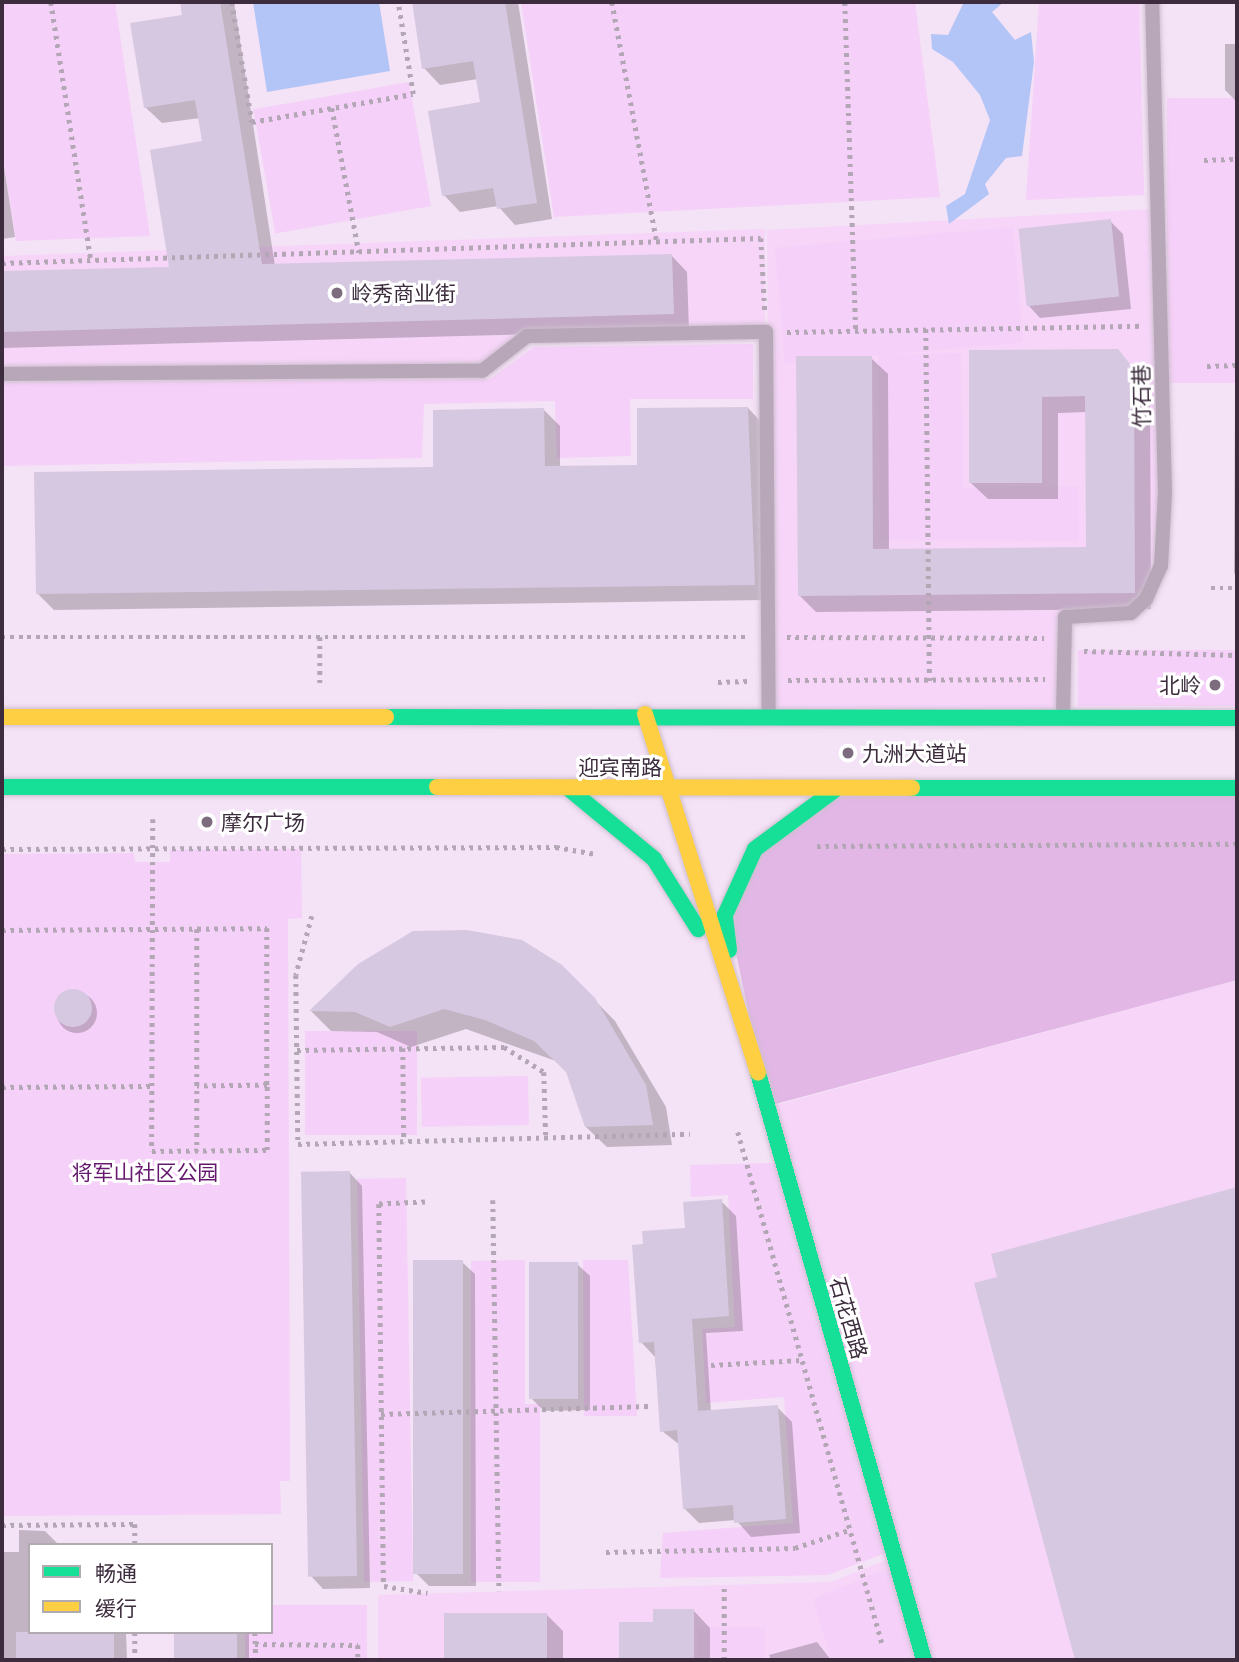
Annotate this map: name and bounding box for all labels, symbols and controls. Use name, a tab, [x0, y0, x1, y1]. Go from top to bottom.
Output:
place label: 岭秀商业街	[351, 280, 456, 306]
marker: 岭秀商业街	[329, 285, 345, 301]
street label: 竹石巷	[1128, 364, 1154, 428]
place label: 北岭	[1159, 672, 1201, 698]
marker: 北岭	[1207, 677, 1223, 693]
place label: 九洲大道站	[862, 740, 967, 766]
marker: 九洲大道站	[840, 745, 856, 761]
street label: 迎宾南路	[578, 754, 662, 780]
place label: 摩尔广场	[221, 809, 305, 835]
marker: 摩尔广场	[199, 814, 215, 830]
park label: 将军山社区公园	[72, 1159, 218, 1185]
street label: 石花西路	[825, 1274, 873, 1362]
legend	[28, 1543, 273, 1634]
text: 畅通	[95, 1561, 137, 1585]
text: 缓行	[95, 1596, 137, 1620]

